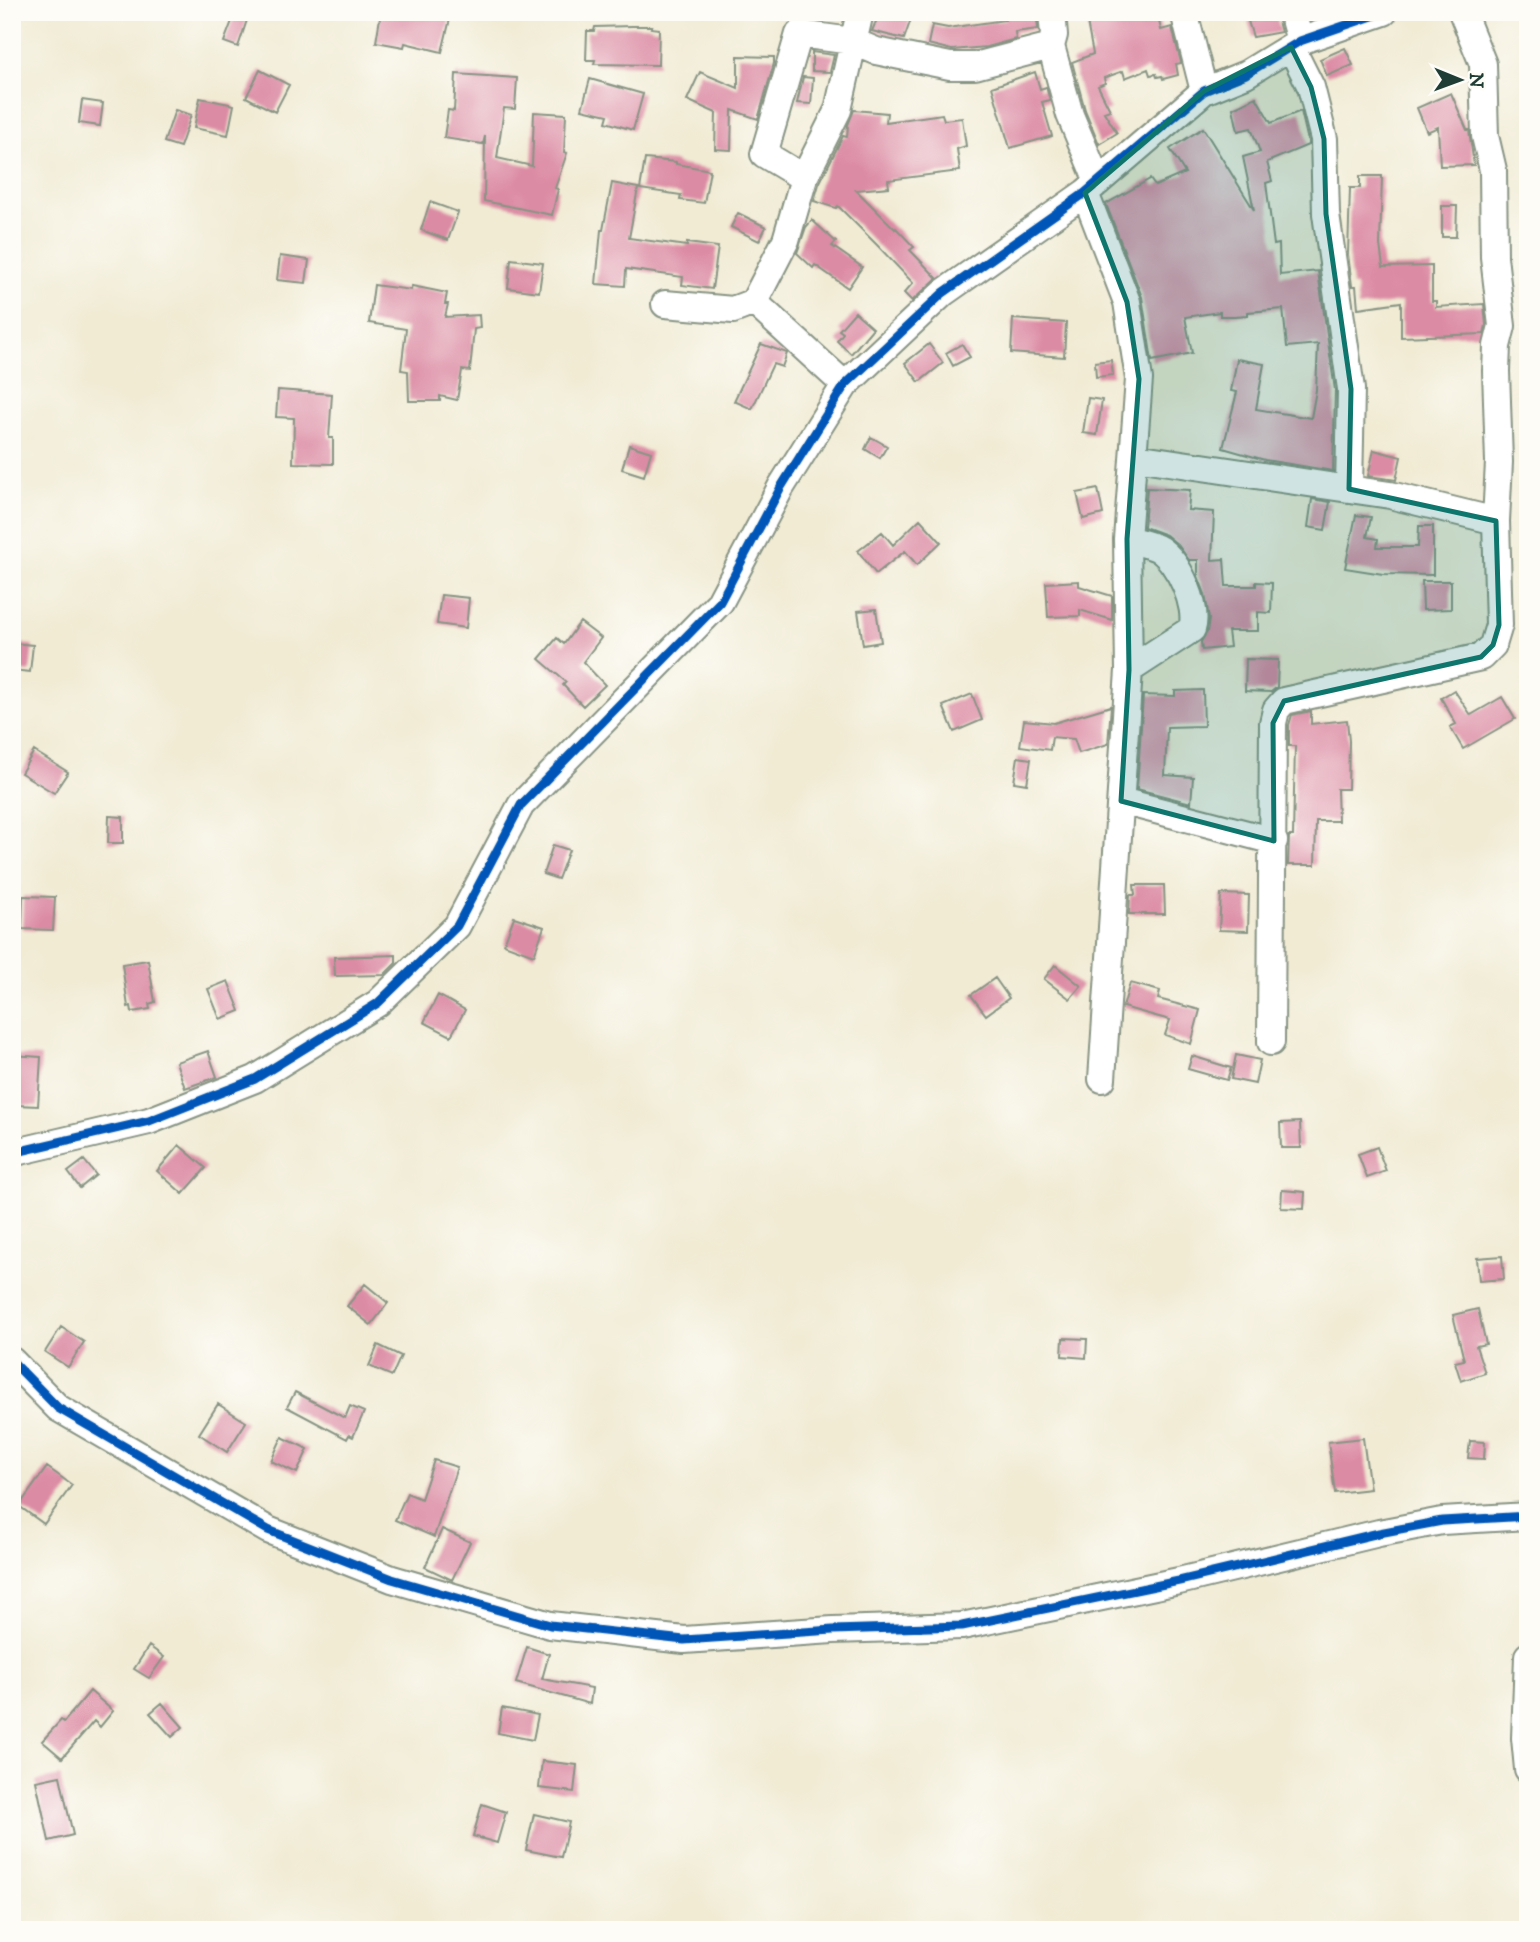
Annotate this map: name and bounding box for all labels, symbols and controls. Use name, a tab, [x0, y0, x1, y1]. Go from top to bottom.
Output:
north arrow	[1424, 46, 1494, 116]
text: N	[1464, 72, 1487, 89]

